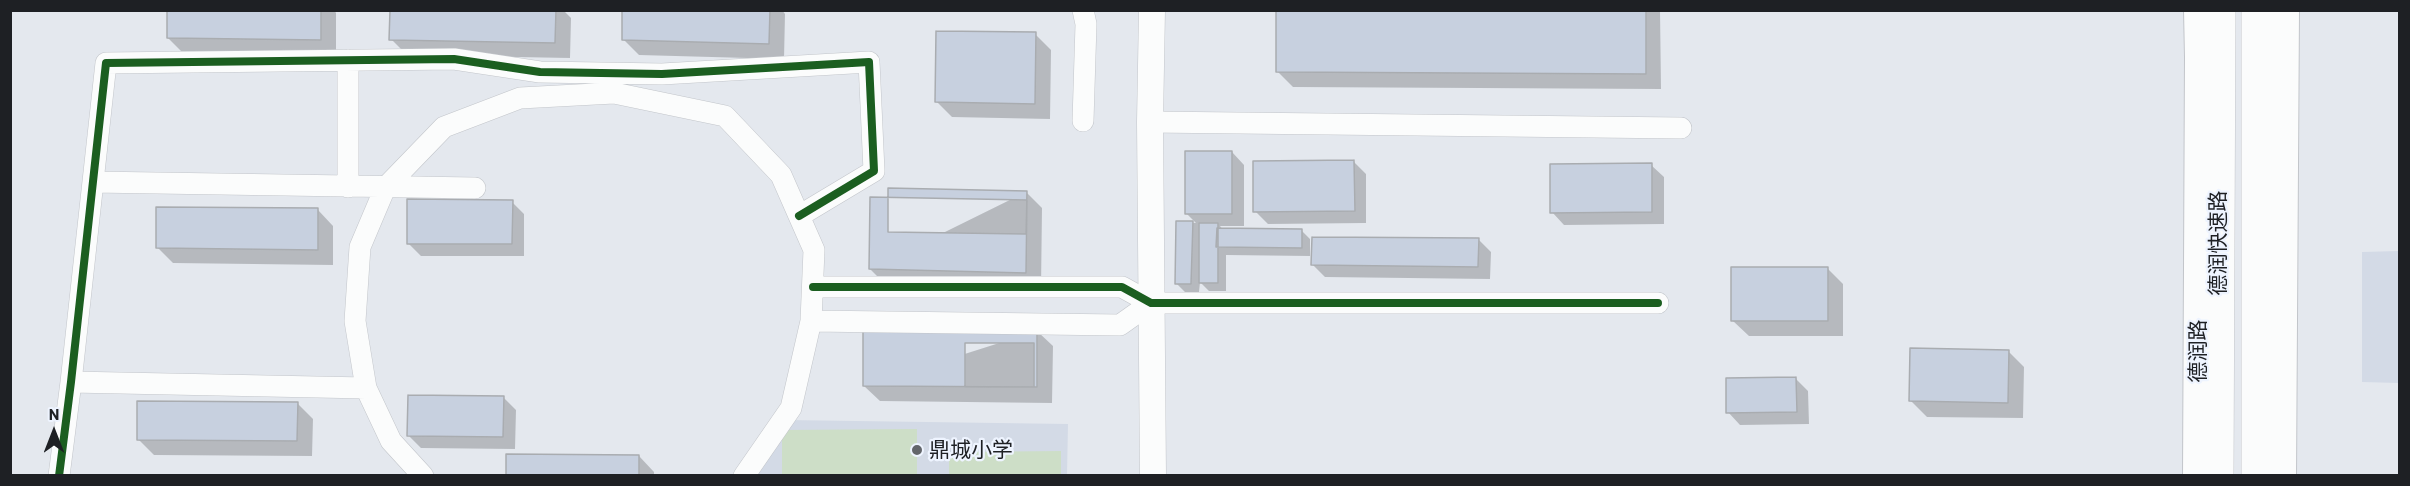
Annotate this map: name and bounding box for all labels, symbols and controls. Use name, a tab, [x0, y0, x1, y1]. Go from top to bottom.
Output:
street label: 德润快速路	[2205, 191, 2231, 295]
street label: 德润路	[2185, 320, 2211, 382]
north arrow	[24, 402, 84, 462]
text: N	[49, 404, 59, 423]
place label: 鼎城小学	[929, 437, 1013, 463]
marker: 鼎城小学	[910, 443, 924, 457]

